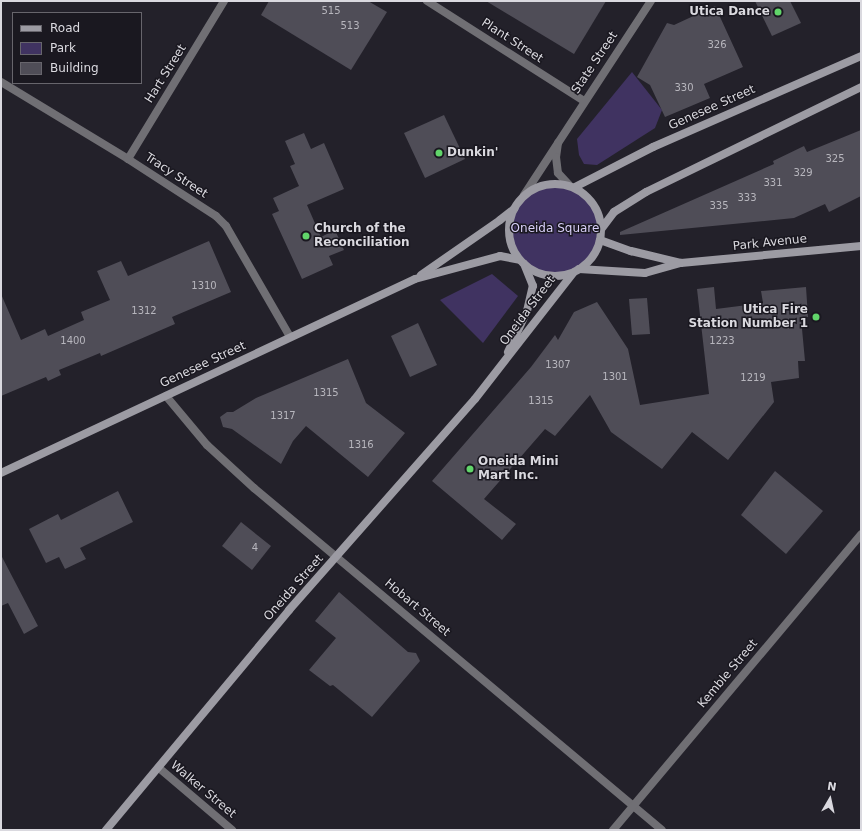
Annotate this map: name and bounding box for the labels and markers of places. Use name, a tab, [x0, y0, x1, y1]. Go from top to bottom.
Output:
place label: Utica Dance	[689, 5, 770, 19]
marker: Utica Dance	[773, 7, 783, 17]
place label: Dunkin'	[447, 146, 498, 160]
marker: Dunkin'	[434, 148, 444, 158]
place label: Church of the Reconciliation	[314, 222, 409, 250]
marker: Church of the Reconciliation	[301, 231, 311, 241]
place label: Utica Fire Station Number 1	[688, 303, 808, 331]
marker: Utica Fire Station Number 1	[811, 312, 821, 322]
place label: Oneida Mini Mart Inc.	[478, 455, 559, 483]
marker: Oneida Mini Mart Inc.	[465, 464, 475, 474]

